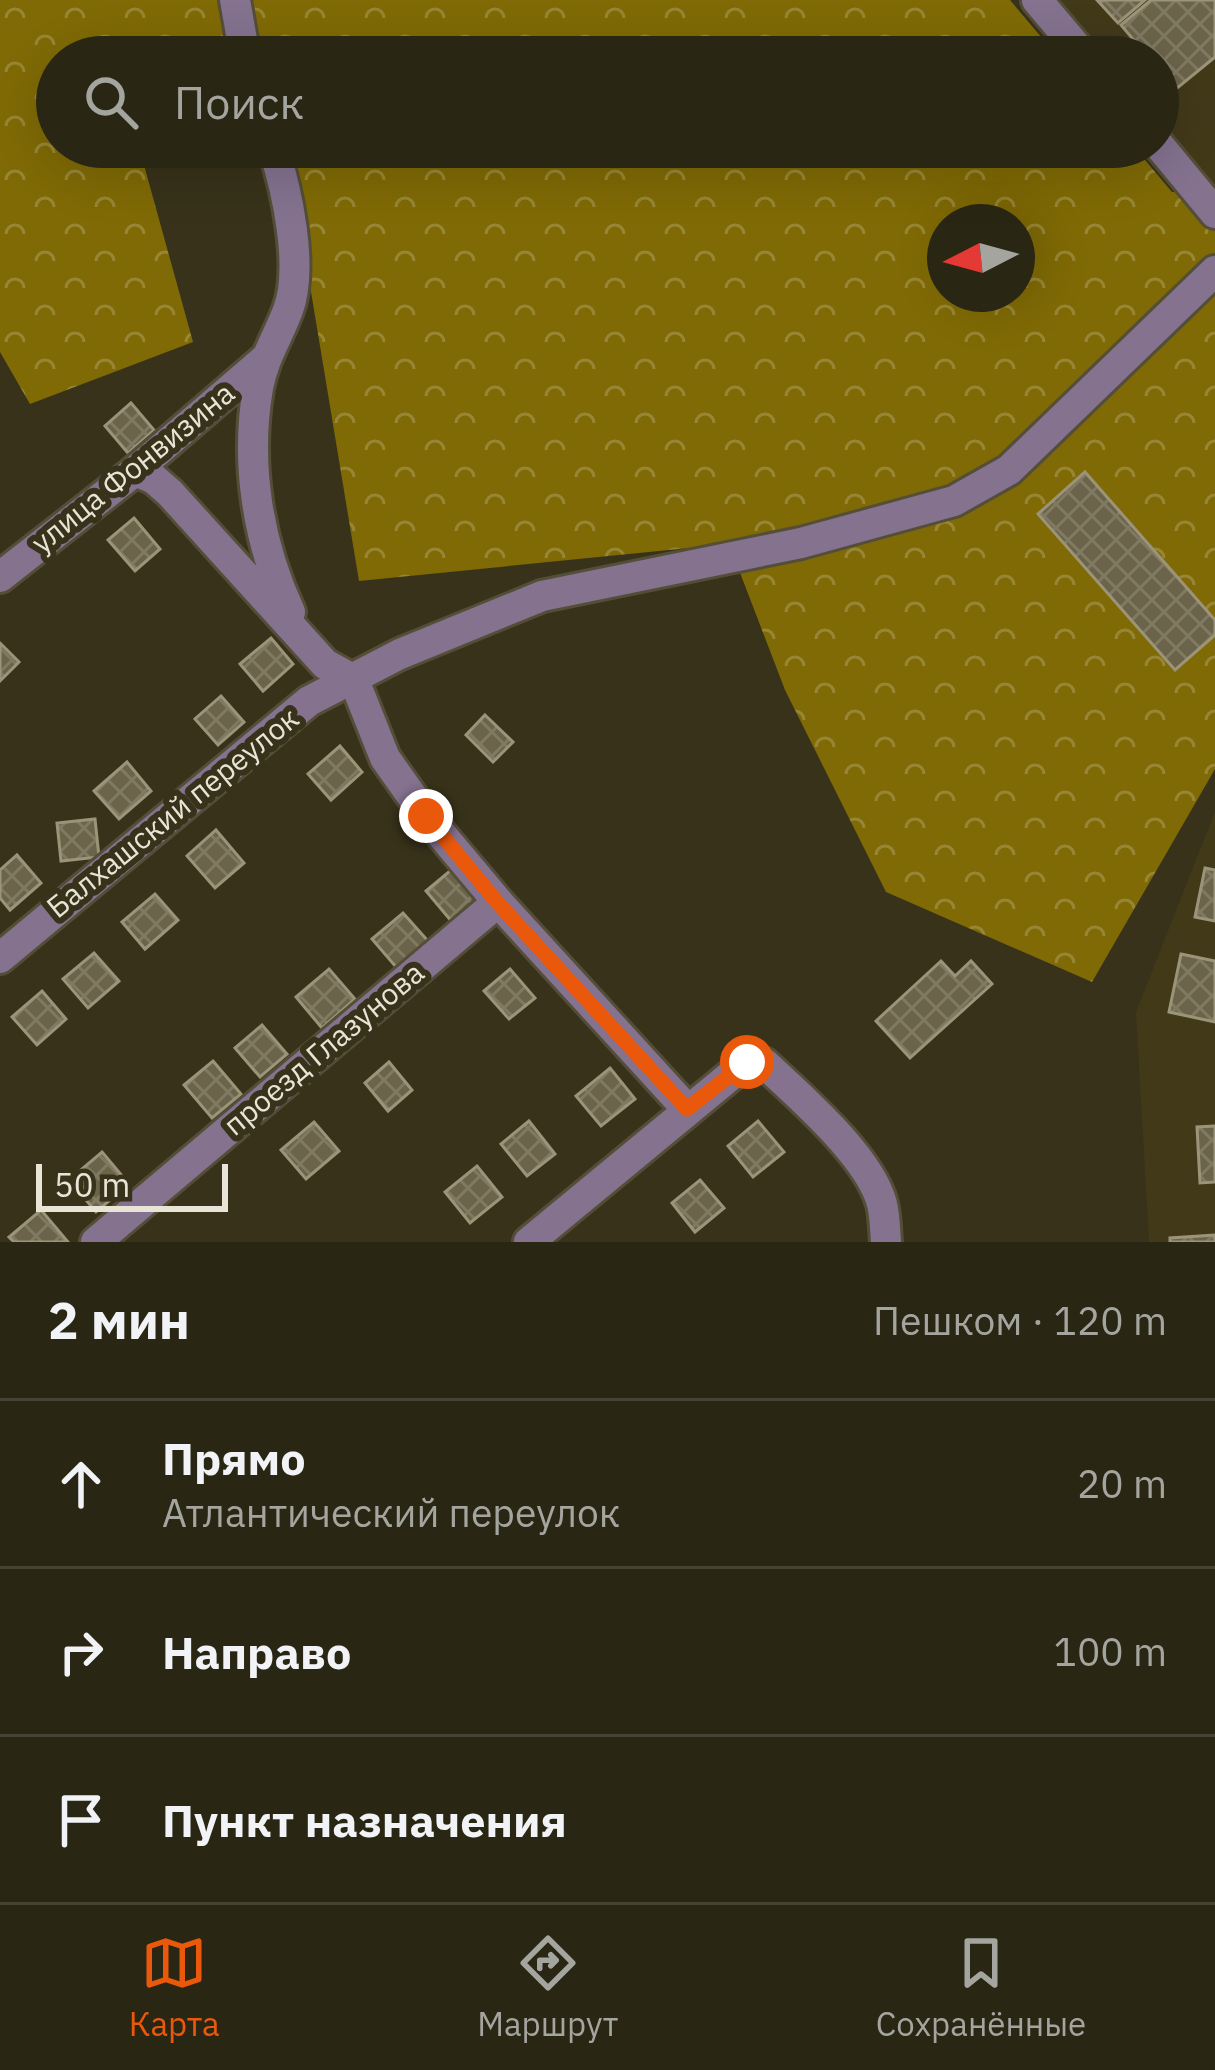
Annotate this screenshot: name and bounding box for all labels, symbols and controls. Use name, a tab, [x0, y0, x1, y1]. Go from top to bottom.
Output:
search box	[36, 36, 1179, 168]
icon: search	[78, 69, 144, 135]
text: Поиск	[174, 73, 304, 131]
north arrow	[927, 204, 1035, 312]
street label: улица Фонвизина	[22, 373, 242, 561]
street label: Балхашский переулок	[38, 698, 306, 926]
route end	[399, 789, 453, 843]
street label: проезд Глазунова	[215, 952, 431, 1143]
route start	[720, 1035, 774, 1089]
scale bar	[36, 1158, 228, 1211]
text: 50 m	[54, 1163, 130, 1206]
text: 2 мин	[48, 1287, 190, 1353]
text: Пешком · 120 m	[873, 1295, 1167, 1346]
text: Прямо	[162, 1429, 306, 1487]
icon: ahead	[48, 1451, 114, 1517]
text: 20 m	[1077, 1458, 1167, 1509]
text: Атлантический переулок	[162, 1487, 620, 1538]
icon: right	[48, 1619, 114, 1685]
text: Направо	[162, 1623, 351, 1681]
text: 100 m	[1054, 1626, 1167, 1677]
icon: arrive	[48, 1787, 114, 1853]
text: Пункт назначения	[162, 1791, 567, 1849]
tab: Карта	[129, 1930, 220, 2045]
tab: Маршрут	[477, 1930, 618, 2045]
tab: Сохранённые	[876, 1930, 1086, 2045]

